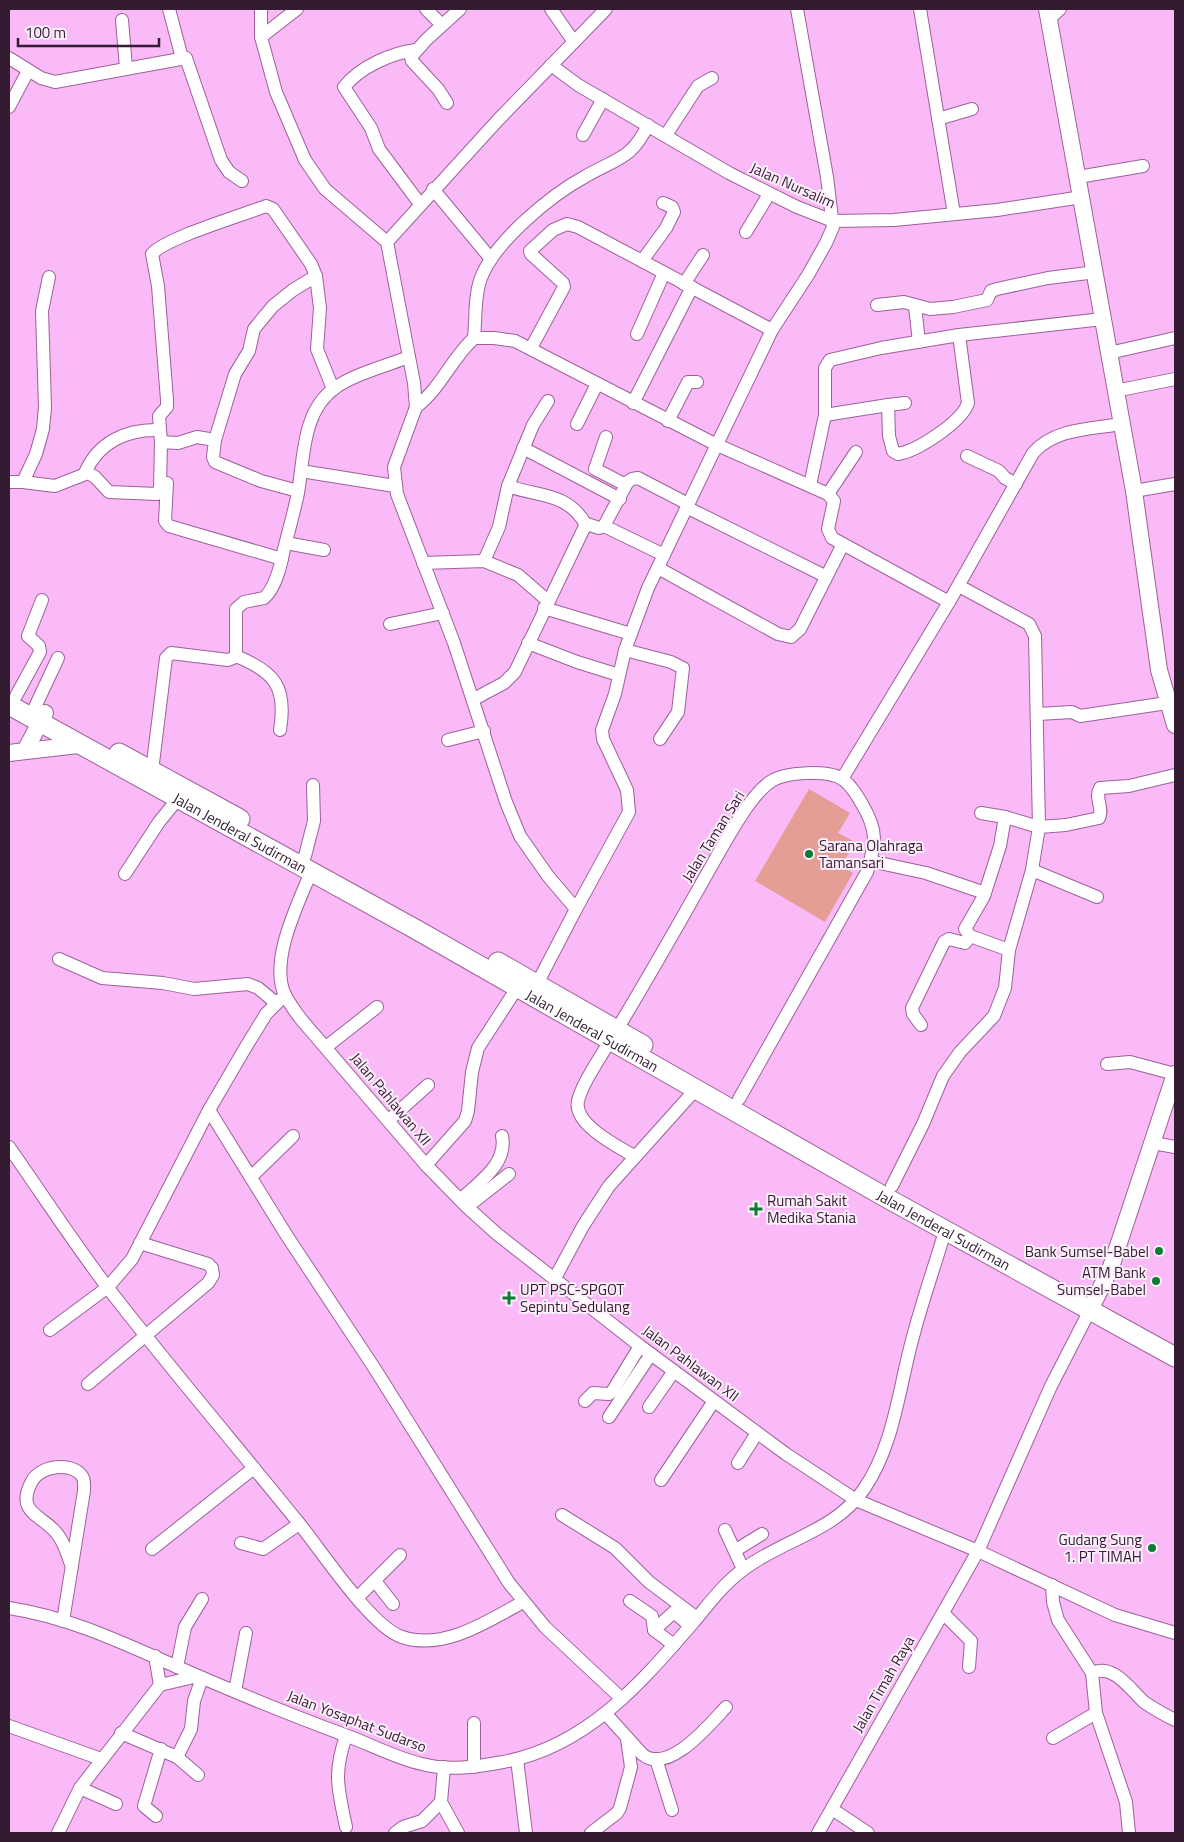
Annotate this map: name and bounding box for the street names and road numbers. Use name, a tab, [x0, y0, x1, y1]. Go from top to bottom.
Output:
street label: Jalan Nursalim	[747, 156, 839, 214]
street label: Jalan Jenderal Sudirman	[169, 786, 311, 879]
street label: Jalan Taman Sari	[676, 786, 750, 886]
street label: Jalan Jenderal Sudirman	[522, 983, 663, 1077]
street label: Jalan Pahlawan XII	[345, 1047, 437, 1151]
street label: Jalan Jenderal Sudirman	[873, 1183, 1015, 1276]
street label: Jalan Pahlawan XII	[638, 1319, 744, 1407]
street label: Jalan Timah Raya	[846, 1631, 920, 1737]
street label: Jalan Yosaphat Sudarso	[284, 1684, 430, 1758]

